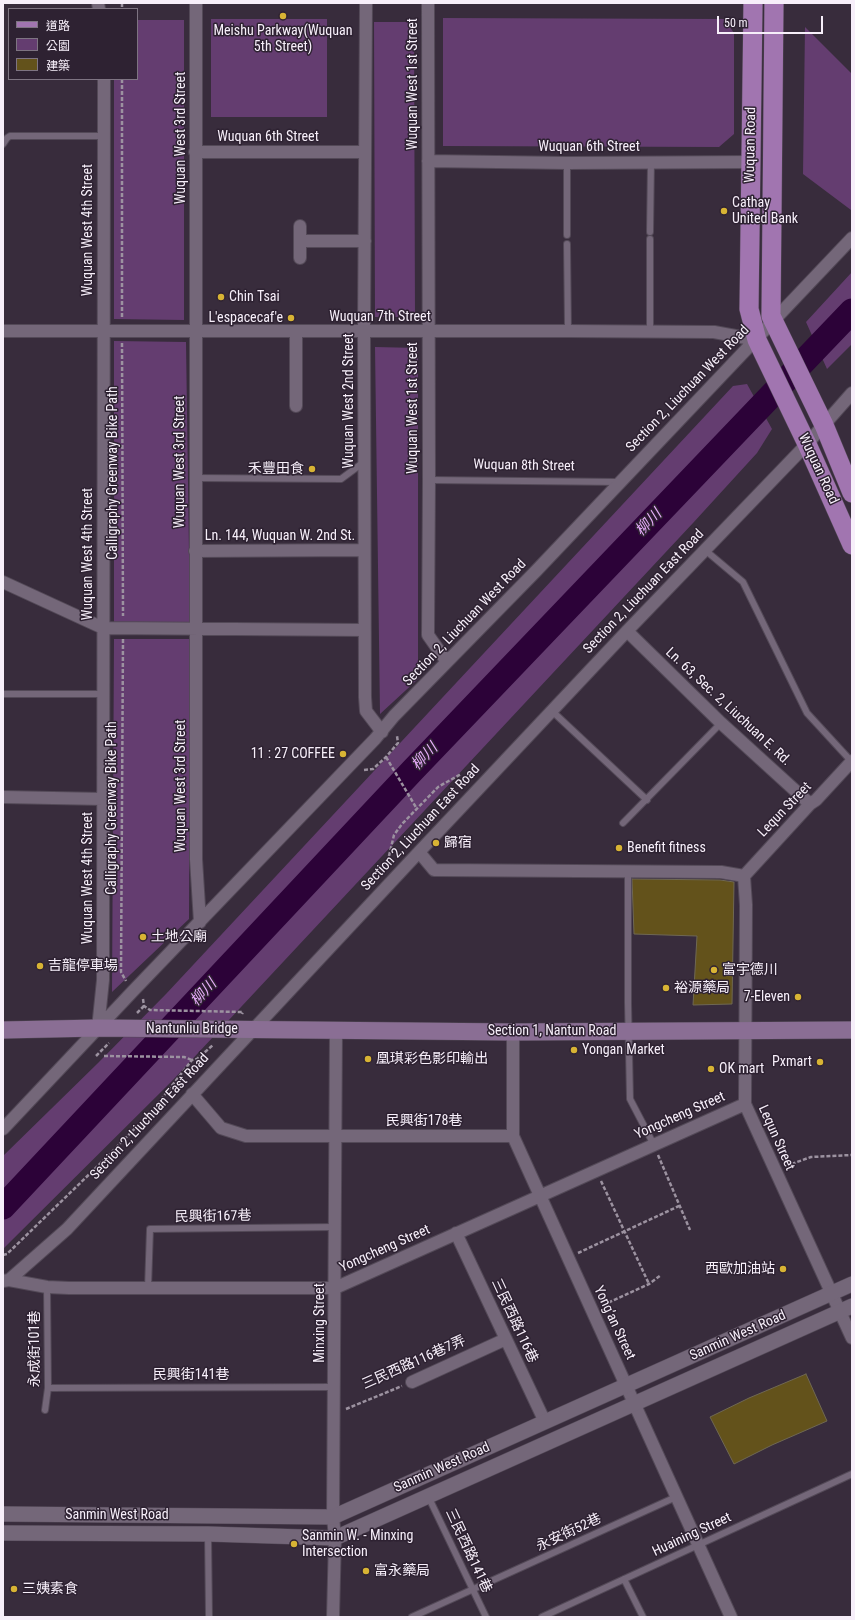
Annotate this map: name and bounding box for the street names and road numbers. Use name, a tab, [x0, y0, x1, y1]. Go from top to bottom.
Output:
street label: Wuquan West 1st Street	[405, 18, 421, 150]
street label: Wuquan West 3rd Street	[173, 72, 189, 204]
street label: Wuquan Road	[742, 107, 760, 183]
street label: Wuquan 6th Street	[217, 129, 319, 145]
street label: Wuquan 6th Street	[538, 139, 640, 155]
street label: Wuquan West 4th Street	[80, 164, 96, 296]
street label: Wuquan 7th Street	[329, 309, 431, 325]
street label: Section 2, Liuchuan West Road	[623, 322, 753, 456]
street label: Wuquan West 2nd Street	[341, 333, 357, 469]
street label: Wuquan West 1st Street	[405, 342, 421, 474]
street label: Calligraphy Greenway Bike Path	[105, 386, 121, 560]
street label: Wuquan West 3rd Street	[172, 396, 188, 528]
street label: Wuquan Road	[794, 431, 842, 507]
street label: Wuquan 8th Street	[473, 457, 575, 475]
street label: Wuquan West 4th Street	[80, 488, 96, 620]
street label: Section 2, Liuchuan East Road	[580, 526, 708, 658]
street label: Ln. 144, Wuquan W. 2nd St.	[205, 528, 355, 544]
street label: Section 2, Liuchuan West Road	[400, 556, 530, 690]
street label: Ln. 63, Sec. 2, Liuchuan E. Rd.	[662, 644, 794, 770]
street label: Wuquan West 3rd Street	[173, 720, 189, 852]
street label: Calligraphy Greenway Bike Path	[104, 721, 120, 895]
street label: Section 2, Liuchuan East Road	[358, 761, 484, 895]
street label: Lequn Street	[755, 779, 815, 841]
street label: Wuquan West 4th Street	[80, 812, 96, 944]
street label: Nantunliu Bridge	[146, 1021, 238, 1037]
street label: Section 1, Nantun Road	[488, 1023, 616, 1039]
street label: Section 2, Liuchuan East Road	[87, 1050, 213, 1184]
street label: Yongcheng Street	[632, 1089, 728, 1143]
street label: Lequn Street	[754, 1103, 798, 1173]
street label: 民興街178巷	[386, 1113, 462, 1129]
street label: 民興街167巷	[174, 1208, 252, 1226]
street label: Yongcheng Street	[337, 1222, 433, 1276]
street label: 三民西路116巷	[487, 1276, 541, 1366]
street label: Minxing Street	[312, 1283, 328, 1363]
street label: Yong’an Street	[590, 1283, 638, 1363]
street label: Sanmin West Road	[687, 1307, 789, 1365]
street label: 永成街101巷	[27, 1311, 43, 1387]
street label: 三民西路116巷7弄	[360, 1333, 468, 1393]
street label: 民興街141巷	[153, 1367, 229, 1383]
street label: Sanmin West Road	[391, 1439, 493, 1497]
street label: 三民西路141巷	[441, 1506, 495, 1596]
street label: Sanmin West Road	[65, 1507, 169, 1523]
street label: Huaining Street	[650, 1509, 734, 1561]
street label: 永安街52巷	[534, 1511, 604, 1555]

